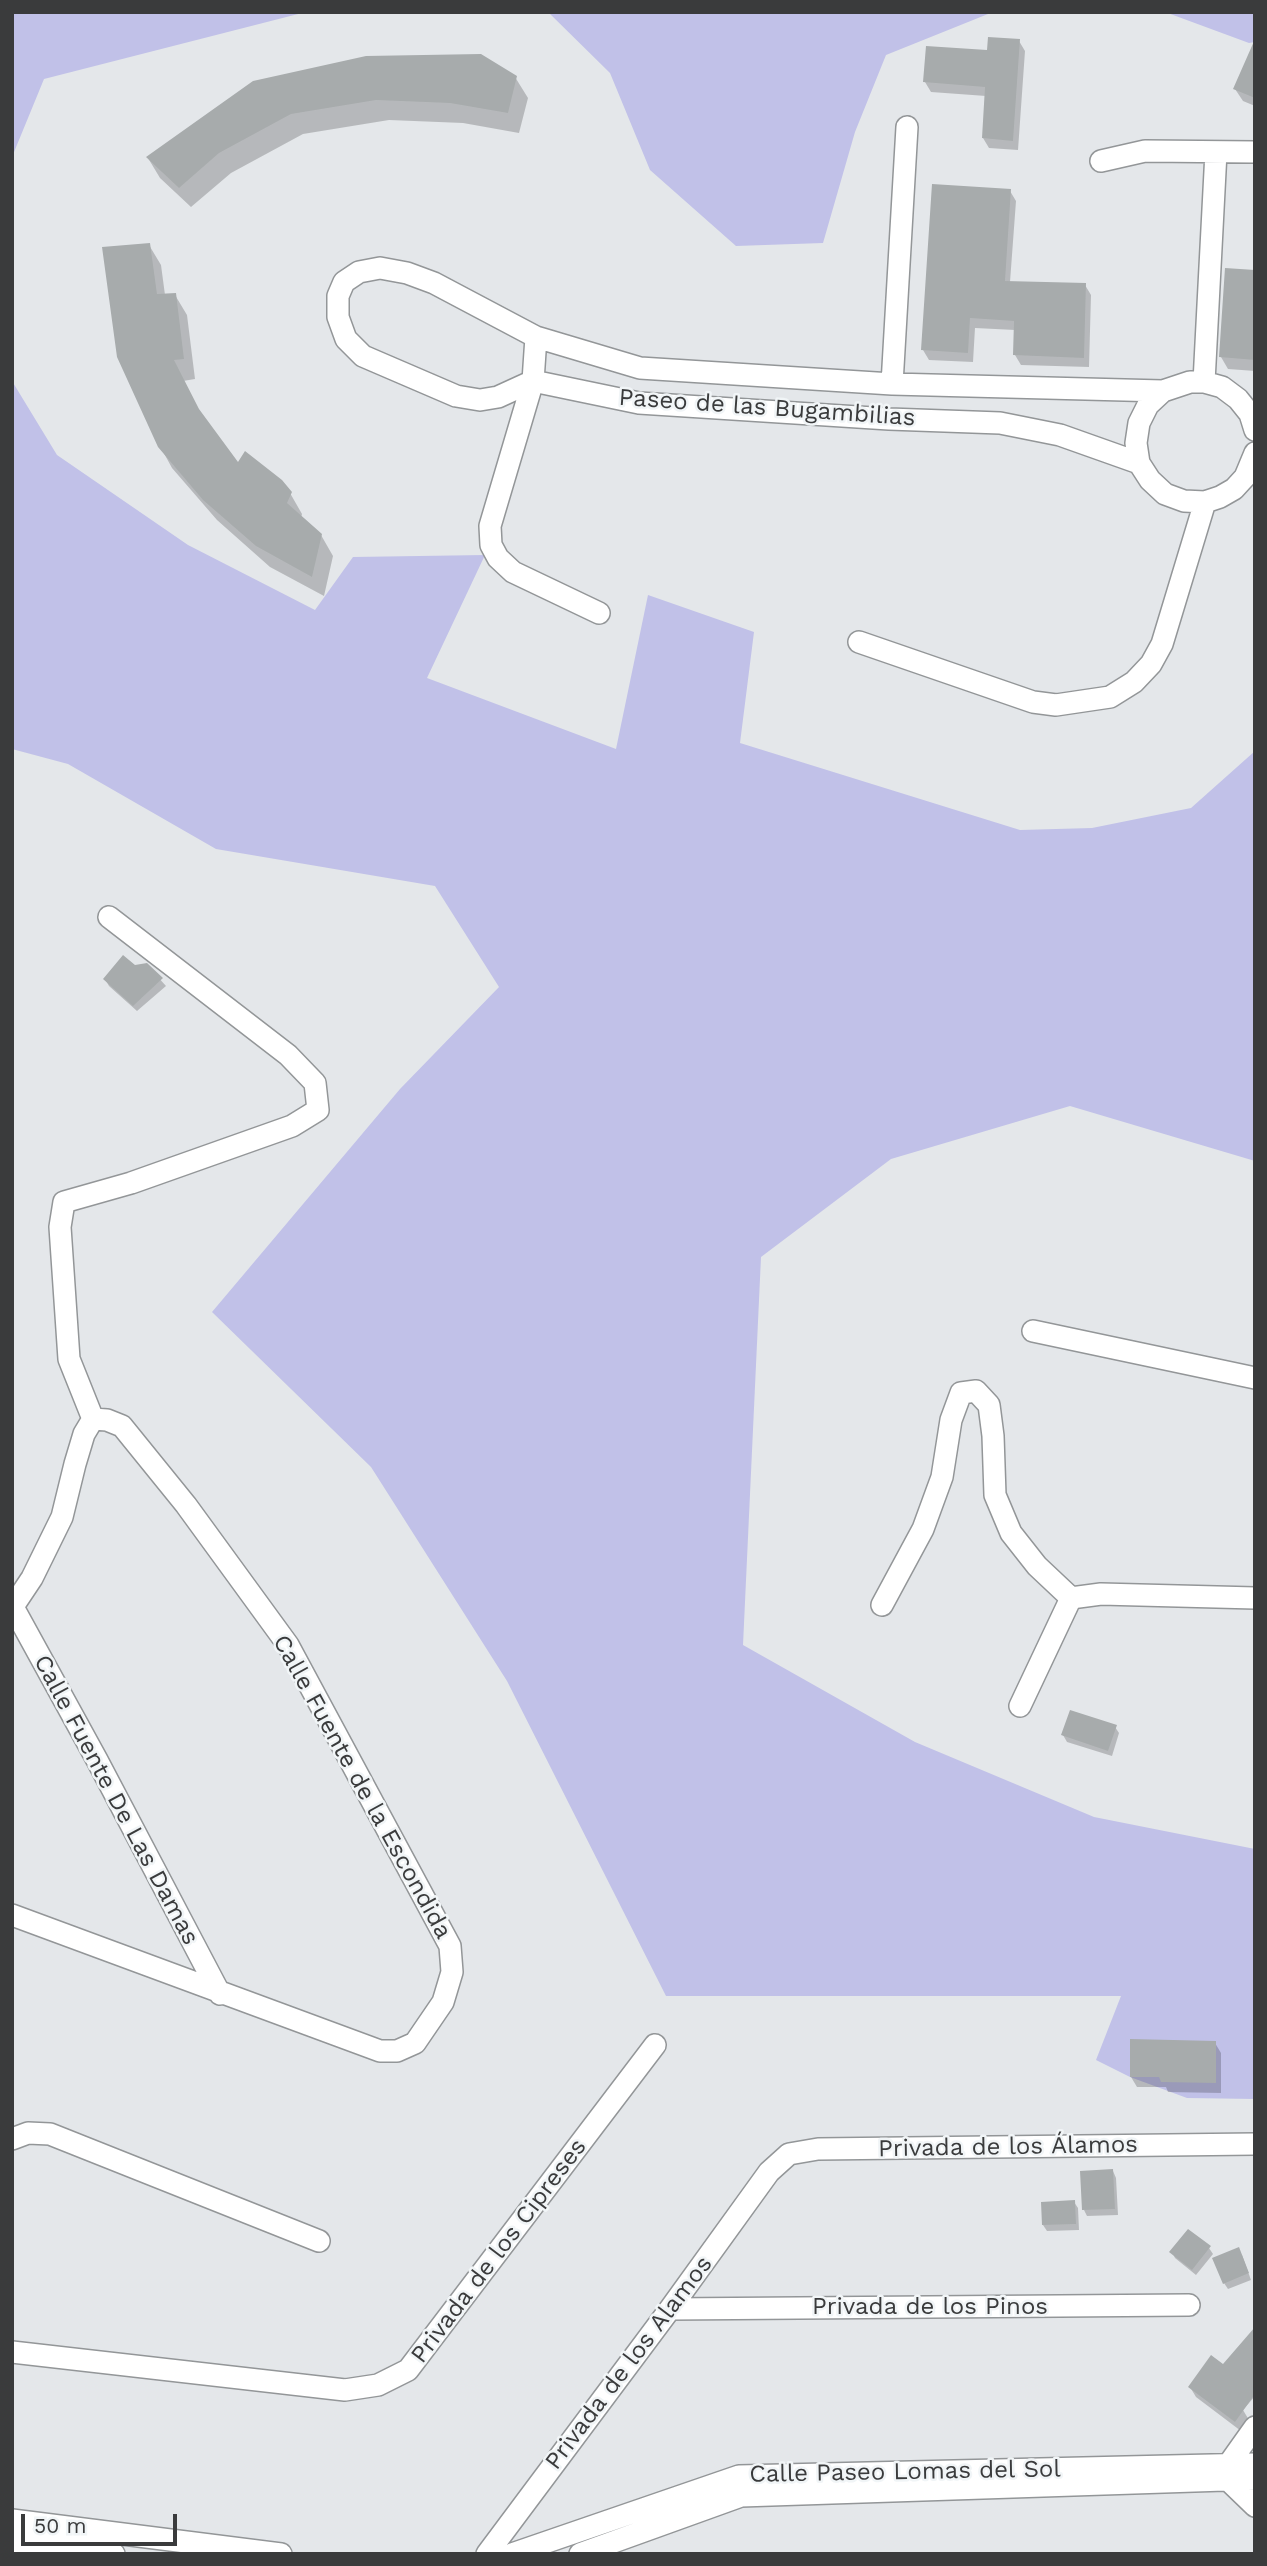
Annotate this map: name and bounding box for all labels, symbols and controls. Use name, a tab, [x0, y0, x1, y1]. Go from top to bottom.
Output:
street label: Paseo de las Bugambilias	[618, 383, 916, 433]
street label: Calle Fuente de la Escondida	[266, 1630, 458, 1944]
street label: Calle Fuente De Las Damas	[27, 1650, 205, 1950]
street label: Privada de los Álamos	[878, 2130, 1138, 2164]
street label: Privada de los Cipreses	[405, 2133, 593, 2369]
street label: Privada de los Alamos	[539, 2251, 719, 2475]
street label: Privada de los Pinos	[812, 2293, 1048, 2321]
street label: Calle Paseo Lomas del Sol	[749, 2455, 1061, 2489]
scale bar	[24, 2500, 180, 2544]
text: 50 m	[34, 2513, 86, 2538]

